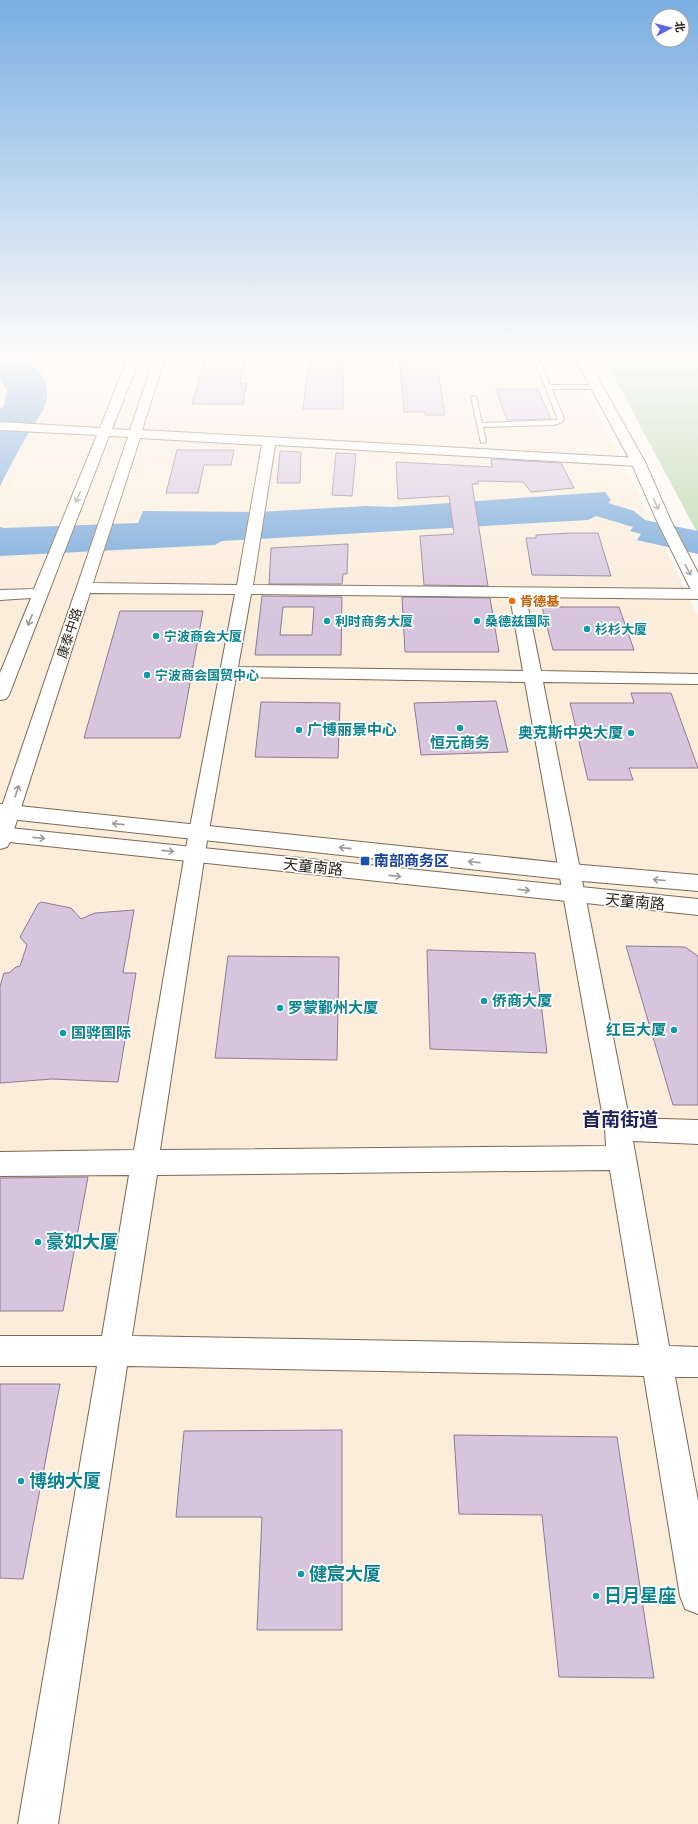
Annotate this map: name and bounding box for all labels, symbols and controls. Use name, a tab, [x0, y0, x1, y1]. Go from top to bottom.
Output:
north arrow	[650, 8, 690, 48]
text: 北	[672, 20, 688, 33]
one-way arrow	[73, 490, 81, 502]
one-way arrow	[653, 498, 660, 510]
one-way arrow	[685, 564, 692, 576]
place label: 肯德基	[520, 593, 560, 610]
marker: 肯德基	[507, 596, 517, 606]
street label: 康泰中路	[53, 606, 86, 661]
one-way arrow	[25, 613, 33, 625]
place label: 利时商务大厦	[335, 613, 413, 630]
place label: 桑德兹国际	[485, 613, 550, 630]
marker: 利时商务大厦	[322, 616, 332, 626]
marker: 桑德兹国际	[472, 616, 482, 626]
place label: 杉杉大厦	[595, 621, 647, 638]
marker: 杉杉大厦	[582, 624, 592, 634]
place label: 宁波商会大厦	[164, 628, 242, 645]
marker: 宁波商会大厦	[151, 631, 161, 641]
place label: 宁波商会国贸中心	[155, 667, 259, 684]
marker: 宁波商会国贸中心	[142, 670, 152, 680]
place label: 广博丽景中心	[307, 720, 397, 739]
marker: 恒元商务	[455, 723, 465, 733]
place label: 奥克斯中央大厦	[518, 723, 623, 742]
marker: 广博丽景中心	[294, 725, 304, 735]
marker: 奥克斯中央大厦	[626, 728, 636, 738]
place label: 恒元商务	[430, 733, 490, 752]
one-way arrow	[13, 786, 21, 798]
one-way arrow	[112, 820, 125, 828]
one-way arrow	[32, 835, 45, 842]
one-way arrow	[339, 844, 352, 852]
one-way arrow	[161, 847, 174, 855]
place label: 南部商务区	[374, 851, 449, 870]
street label: 天童南路	[282, 854, 344, 879]
marker: 南部商务区	[359, 855, 371, 867]
one-way arrow	[468, 858, 481, 866]
one-way arrow	[388, 872, 401, 880]
one-way arrow	[653, 876, 666, 884]
one-way arrow	[517, 886, 530, 894]
street label: 天童南路	[604, 889, 666, 914]
place label: 侨商大厦	[492, 991, 552, 1010]
marker: 侨商大厦	[479, 996, 489, 1006]
place label: 罗蒙鄞州大厦	[288, 998, 378, 1017]
marker: 罗蒙鄞州大厦	[275, 1003, 285, 1013]
place label: 红巨大厦	[606, 1020, 666, 1039]
place label: 国骅国际	[71, 1023, 131, 1042]
marker: 红巨大厦	[669, 1025, 679, 1035]
marker: 国骅国际	[58, 1028, 68, 1038]
district label: 首南街道	[582, 1107, 658, 1132]
place label: 豪如大厦	[46, 1230, 118, 1253]
marker: 豪如大厦	[33, 1237, 43, 1247]
place label: 博纳大厦	[29, 1469, 101, 1492]
marker: 博纳大厦	[16, 1476, 26, 1486]
place label: 健宸大厦	[309, 1562, 381, 1585]
marker: 健宸大厦	[296, 1569, 306, 1579]
place label: 日月星座	[604, 1584, 676, 1607]
marker: 日月星座	[591, 1591, 601, 1601]

